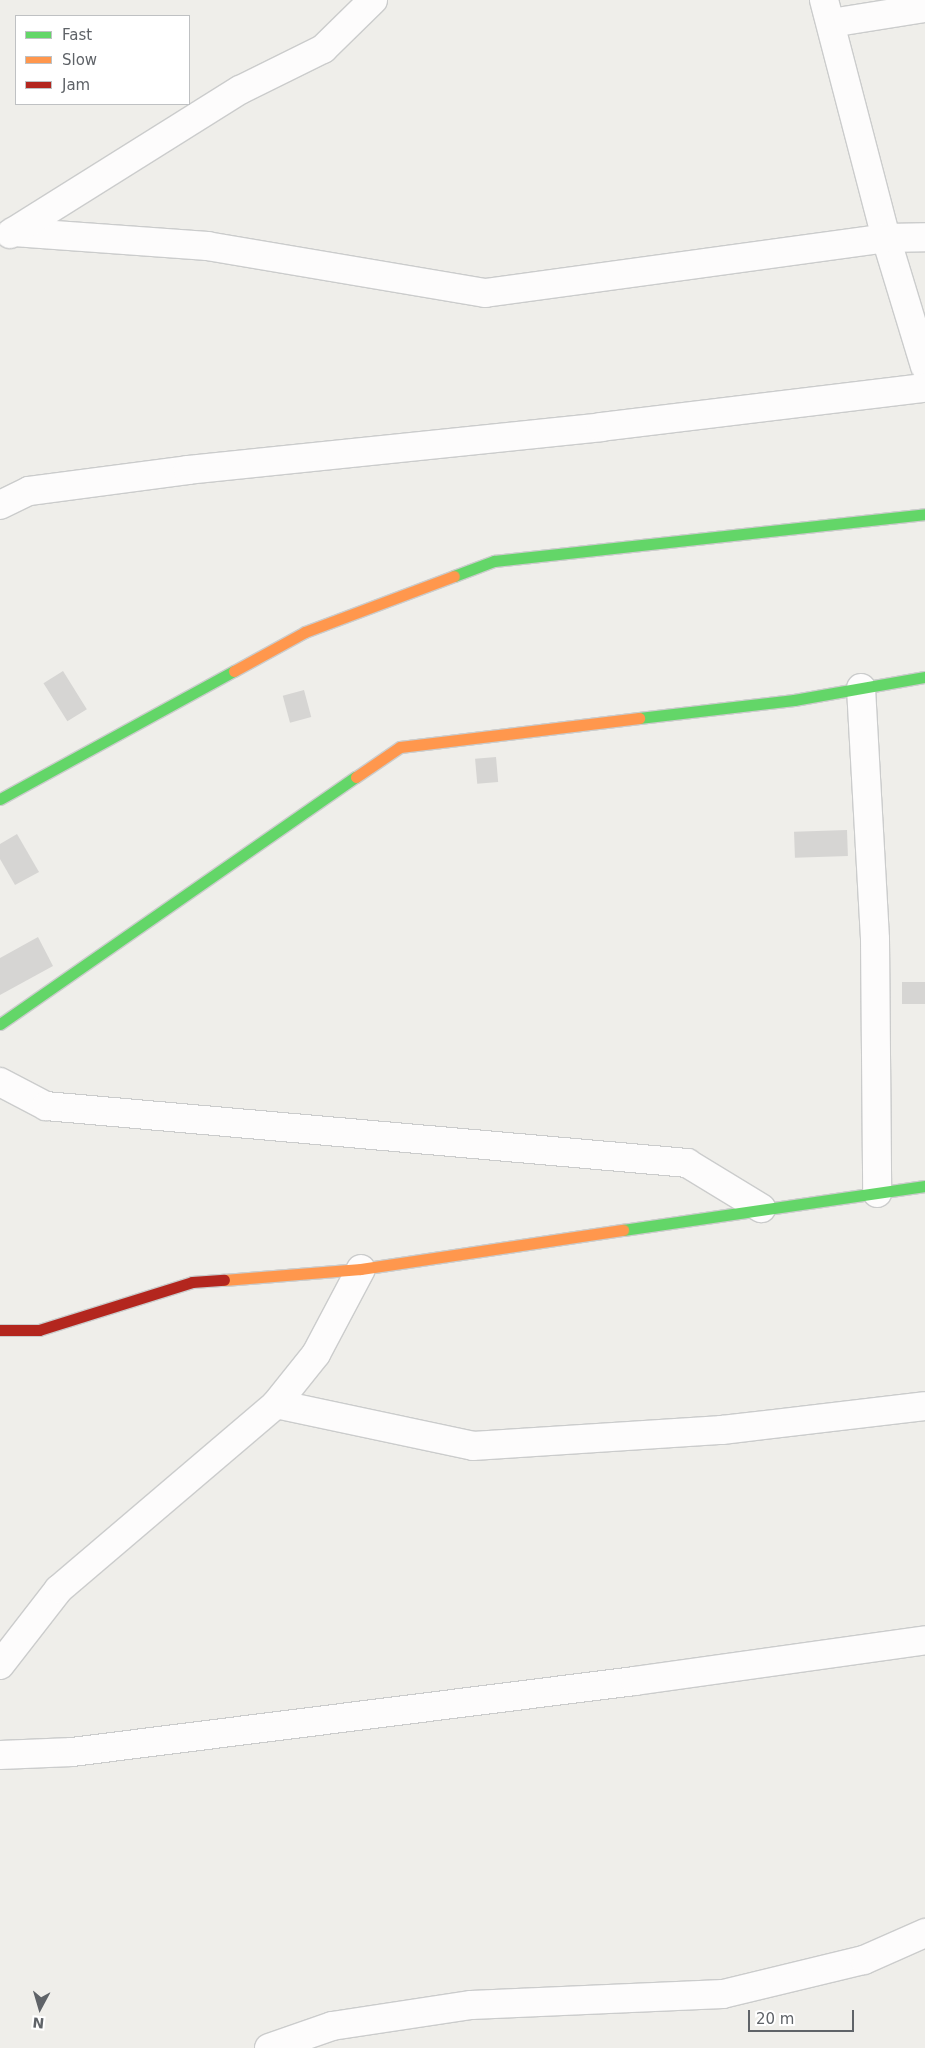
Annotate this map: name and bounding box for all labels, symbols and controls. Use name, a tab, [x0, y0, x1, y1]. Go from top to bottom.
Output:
legend	[15, 15, 190, 105]
text: Fast	[62, 26, 92, 44]
text: Slow	[62, 51, 97, 69]
text: Jam	[62, 76, 90, 94]
north arrow	[15, 1983, 65, 2033]
scale bar	[750, 2000, 856, 2032]
text: 20 m	[756, 2010, 794, 2028]
text: N	[32, 2014, 45, 2031]

